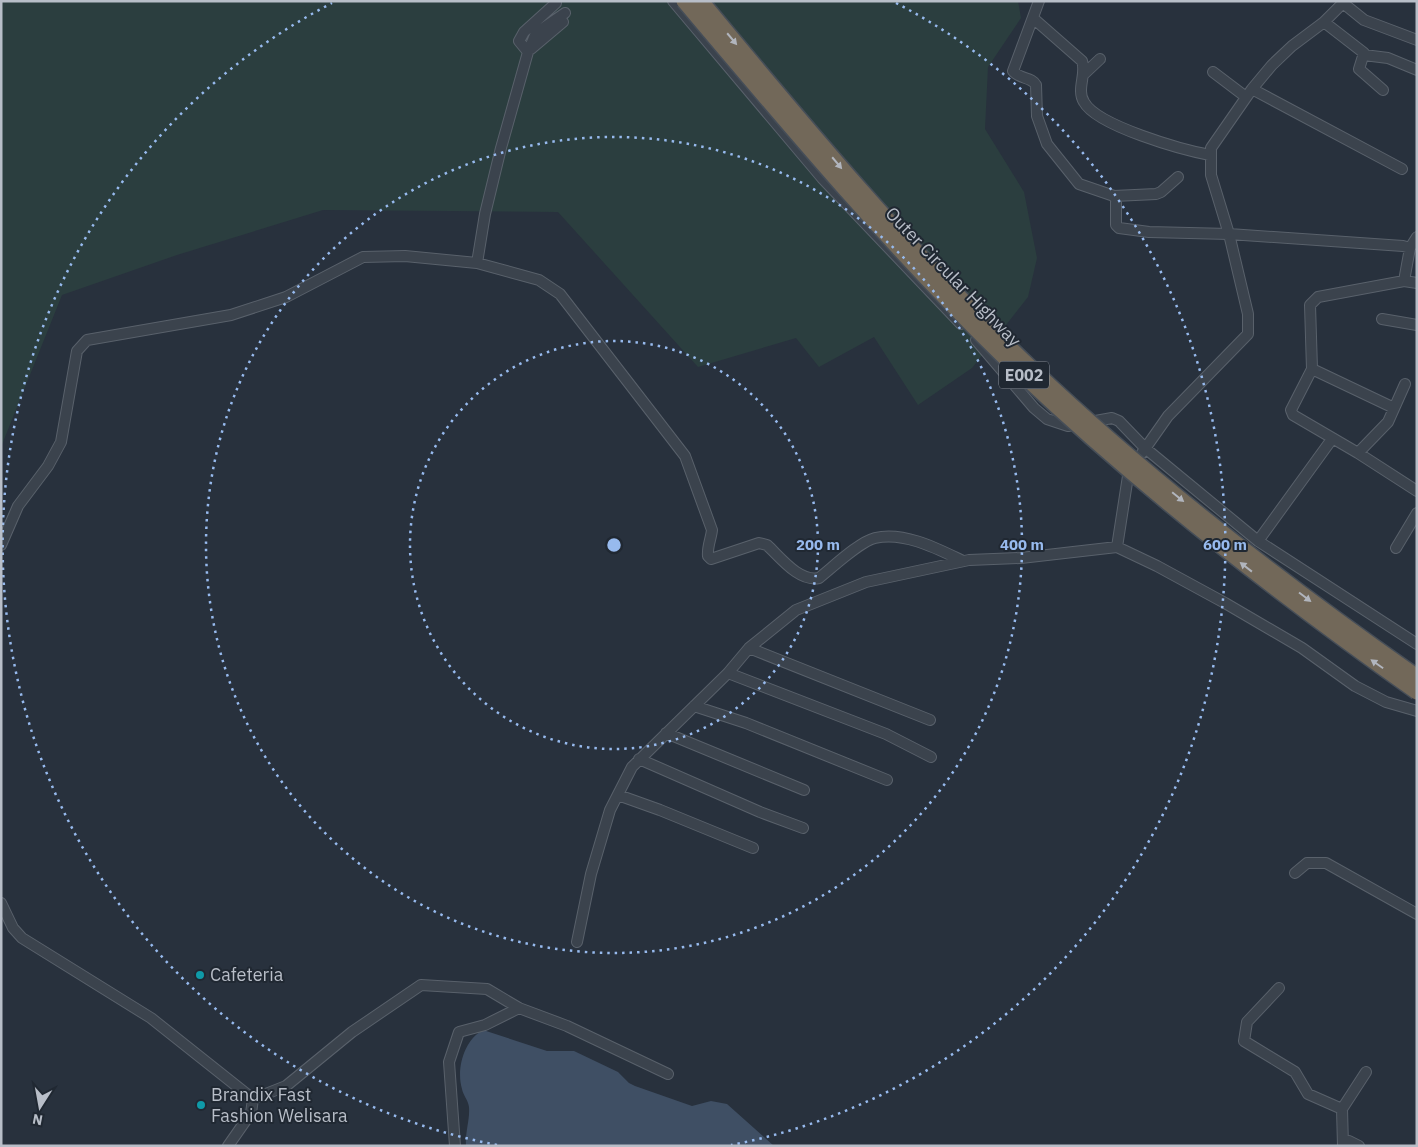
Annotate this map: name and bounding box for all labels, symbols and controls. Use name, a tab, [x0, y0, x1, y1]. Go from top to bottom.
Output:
one-way arrow	[727, 32, 738, 45]
one-way arrow	[832, 156, 843, 169]
street label: Outer Circular Highway	[881, 202, 1026, 351]
road number: E002	[999, 362, 1049, 388]
one-way arrow	[1171, 491, 1184, 502]
text: 200 m	[796, 535, 840, 554]
text: 400 m	[1000, 535, 1044, 554]
text: 600 m	[1203, 535, 1247, 554]
centre of rings	[605, 536, 623, 554]
one-way arrow	[1240, 562, 1253, 573]
one-way arrow	[1298, 592, 1311, 603]
one-way arrow	[1370, 659, 1384, 669]
place label: Cafeteria	[210, 963, 284, 986]
marker: Cafeteria	[194, 969, 206, 981]
north arrow	[15, 1082, 65, 1132]
place label: Brandix Fast Fashion Welisara	[211, 1083, 348, 1127]
marker: Brandix Fast Fashion Welisara	[195, 1099, 207, 1111]
text: N	[31, 1110, 44, 1130]

